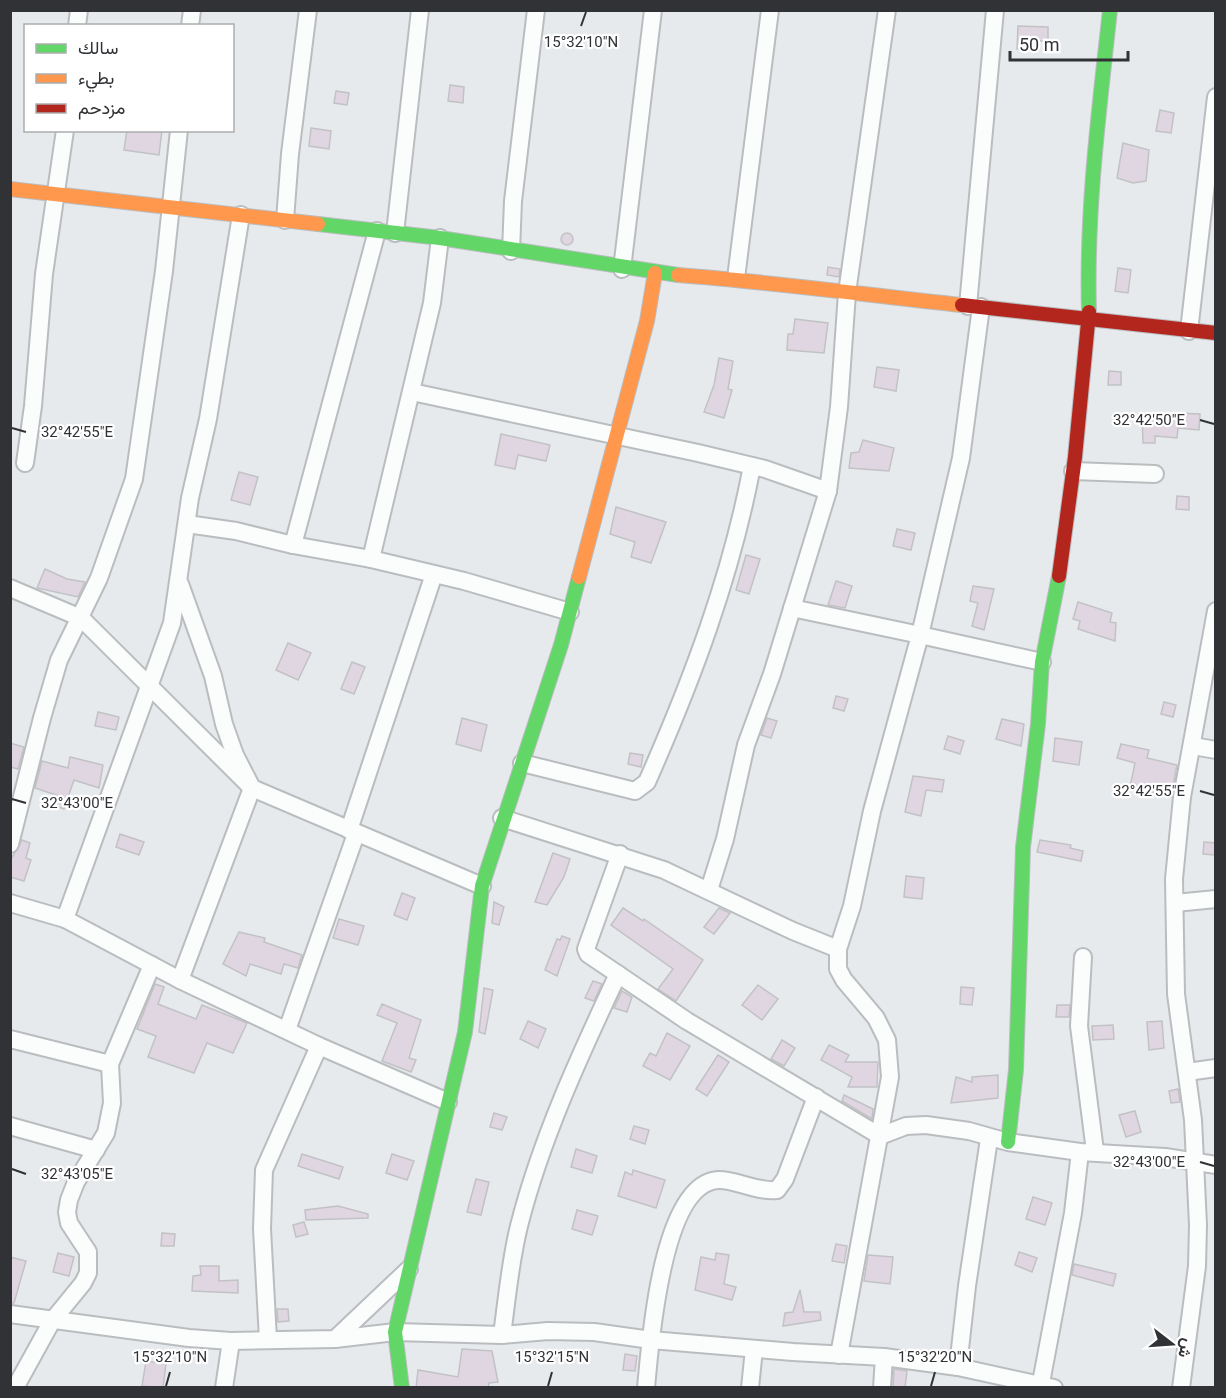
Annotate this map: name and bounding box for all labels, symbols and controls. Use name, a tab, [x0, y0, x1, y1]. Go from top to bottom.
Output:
legend	[24, 24, 234, 132]
scale bar	[1010, 24, 1128, 62]
text: 15°32'10"N	[544, 33, 618, 51]
text: 50 m	[1019, 34, 1059, 55]
text: سالك	[78, 37, 118, 58]
text: بطيء	[78, 67, 114, 93]
text: مزدحم	[78, 97, 125, 120]
text: 32°42'50"E	[1113, 411, 1186, 429]
text: 32°42'55"E	[41, 423, 114, 441]
text: 32°42'55"E	[1113, 782, 1186, 800]
text: 32°43'00"E	[41, 794, 114, 812]
text: 32°43'00"E	[1113, 1153, 1186, 1171]
text: 32°43'05"E	[41, 1165, 114, 1183]
north arrow	[1142, 1314, 1202, 1374]
text: ش	[1174, 1336, 1198, 1360]
text: 15°32'10"N	[133, 1348, 207, 1366]
text: 15°32'15"N	[515, 1348, 589, 1366]
text: 15°32'20"N	[898, 1348, 972, 1366]

